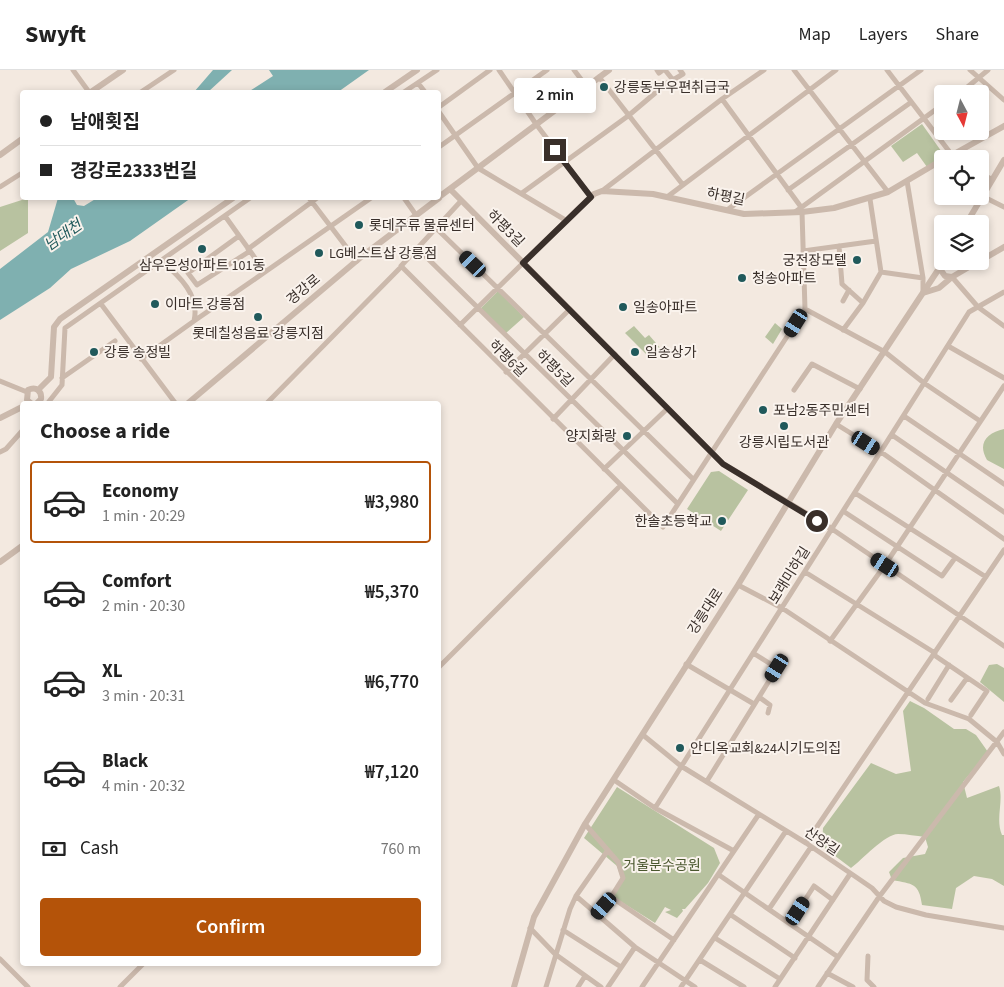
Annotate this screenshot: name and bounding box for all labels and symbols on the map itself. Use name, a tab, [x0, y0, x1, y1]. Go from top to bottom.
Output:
callout: 2 min	[514, 78, 596, 112]
place label: 강릉동부우편취급국	[614, 78, 730, 98]
marker: 강릉동부우편취급국	[598, 81, 610, 93]
north arrow	[934, 85, 989, 140]
route end	[544, 139, 566, 161]
street label: 하평길	[705, 183, 747, 210]
street label: 하평3길	[482, 206, 528, 252]
water label: 남대천	[40, 214, 88, 256]
place label: 롯데주류 물류센터	[369, 216, 475, 236]
marker: 롯데주류 물류센터	[353, 219, 365, 231]
marker: 삼우은성아파트 101동	[196, 243, 208, 255]
place label: LG베스트샵 강릉점	[329, 244, 437, 264]
marker: LG베스트샵 강릉점	[313, 247, 325, 259]
car	[456, 248, 489, 280]
place label: 궁전장모텔	[783, 251, 847, 271]
marker: 궁전장모텔	[851, 254, 863, 266]
place label: 삼우은성아파트 101동	[139, 256, 265, 276]
place label: 청송아파트	[752, 269, 817, 289]
street label: 경강로	[282, 270, 325, 310]
marker: 청송아파트	[736, 272, 748, 284]
place label: 이마트 강릉점	[165, 295, 245, 315]
marker: 이마트 강릉점	[149, 298, 161, 310]
place label: 일송아파트	[633, 298, 698, 318]
marker: 일송아파트	[617, 301, 629, 313]
car	[781, 306, 810, 340]
marker: 롯데칠성음료 강릉지점	[252, 311, 264, 323]
place label: 롯데칠성음료 강릉지점	[192, 324, 324, 344]
street label: 하평6길	[484, 336, 530, 382]
place label: 강릉 송정빌	[104, 343, 171, 363]
place label: 일송상가	[645, 343, 697, 363]
marker: 강릉 송정빌	[88, 346, 100, 358]
street label: 하평5길	[531, 346, 577, 392]
marker: 일송상가	[629, 346, 641, 358]
place label: 포남2동주민센터	[773, 401, 870, 421]
marker: 포남2동주민센터	[757, 404, 769, 416]
marker: 강릉시립도서관	[778, 420, 790, 432]
place label: 양지화랑	[565, 427, 617, 447]
car	[849, 429, 882, 457]
marker: 양지화랑	[621, 430, 633, 442]
place label: 강릉시립도서관	[739, 433, 829, 453]
route start	[806, 510, 828, 532]
place label: 한솔초등학교	[635, 512, 712, 532]
marker: 한솔초등학교	[716, 515, 728, 527]
street label: 보래미하길	[764, 543, 815, 608]
car	[868, 551, 901, 579]
street label: 강릉대로	[683, 584, 728, 639]
car	[762, 651, 791, 685]
place label: 안디옥교회&24시기도의집	[690, 739, 841, 759]
marker: 안디옥교회&24시기도의집	[674, 742, 686, 754]
street label: 산양길	[800, 823, 843, 861]
park label: 거울분수공원	[623, 856, 701, 876]
car	[588, 890, 619, 922]
car	[783, 894, 812, 928]

